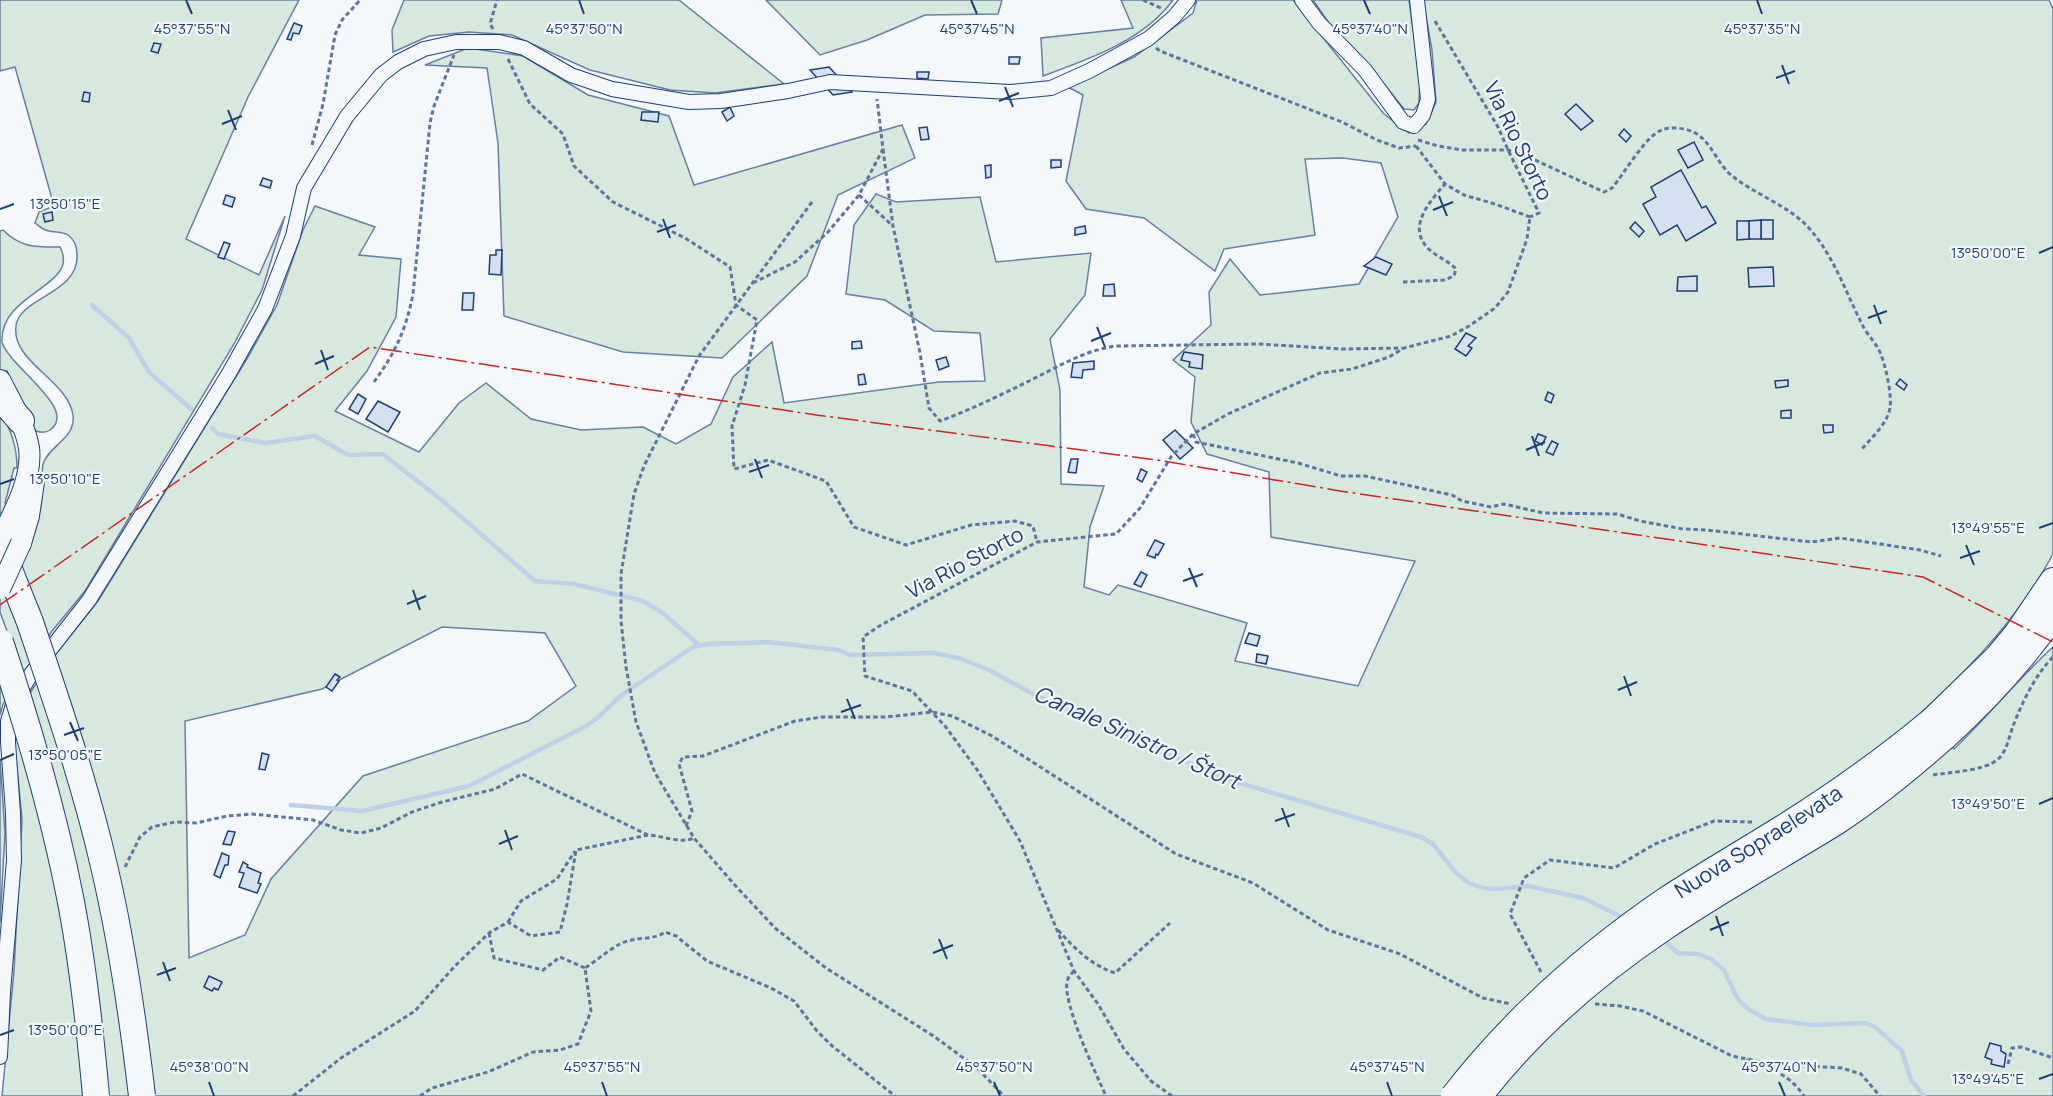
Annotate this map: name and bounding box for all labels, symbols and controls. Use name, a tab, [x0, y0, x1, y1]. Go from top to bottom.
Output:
text: 45°37'55"N	[154, 18, 230, 39]
text: 45°37'50"N	[545, 18, 623, 39]
text: 45°37'45"N	[939, 18, 1015, 39]
text: 45°37'40"N	[1332, 18, 1408, 39]
text: 45°37'35"N	[1724, 18, 1800, 39]
street label: Via Rio Storto	[1478, 76, 1560, 205]
text: 13°50'15"E	[30, 193, 100, 214]
text: 13°50'00"E	[1951, 242, 2025, 263]
text: 13°50'10"E	[29, 468, 101, 489]
text: 13°49'55"E	[1951, 517, 2025, 538]
street label: Via Rio Storto	[901, 519, 1028, 605]
water label: Canale Sinistro / Štort	[1029, 678, 1247, 797]
text: 13°50'05"E	[28, 744, 102, 765]
street label: Nuova Sopraelevata	[1669, 778, 1847, 904]
text: 13°49'50"E	[1951, 793, 2025, 814]
text: 13°50'00"E	[28, 1019, 102, 1040]
text: 45°38'00"N	[170, 1056, 248, 1077]
text: 45°37'55"N	[564, 1056, 640, 1077]
text: 45°37'50"N	[955, 1056, 1033, 1077]
text: 45°37'45"N	[1349, 1056, 1425, 1077]
text: 45°37'40"N	[1741, 1056, 1817, 1077]
text: 13°49'45"E	[1952, 1068, 2024, 1089]

